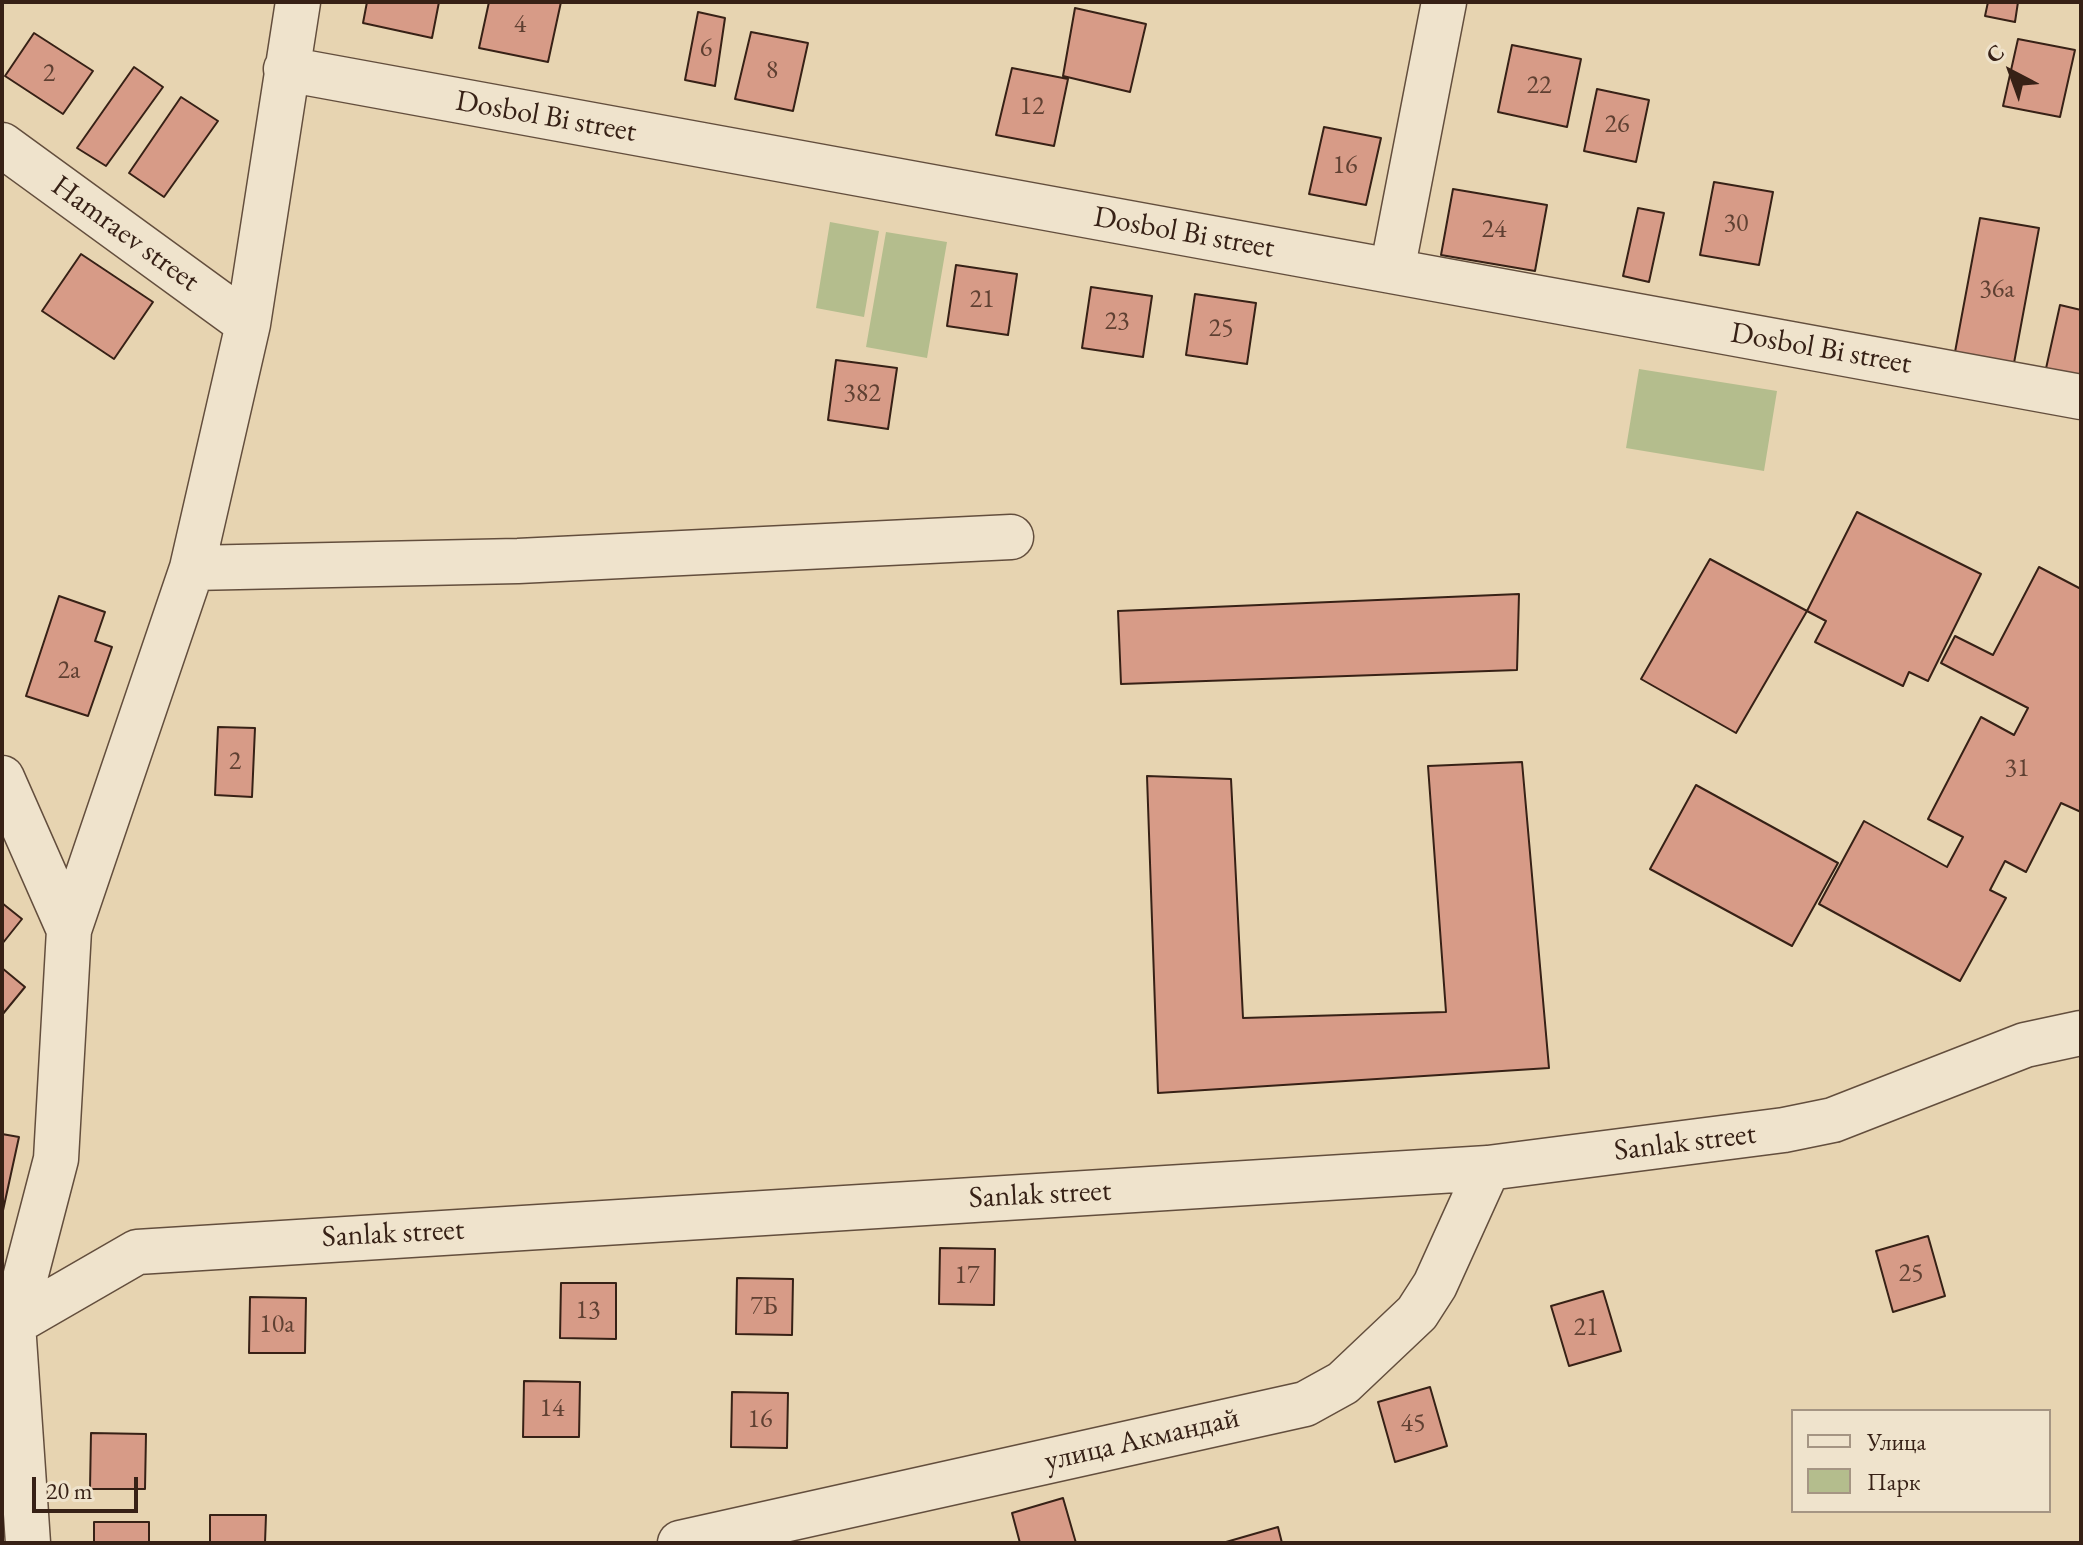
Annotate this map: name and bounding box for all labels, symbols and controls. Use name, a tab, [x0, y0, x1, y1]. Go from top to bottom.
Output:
house number: 4	[514, 9, 526, 41]
north arrow	[1971, 32, 2051, 112]
house number: 6	[700, 33, 712, 65]
text: С	[1980, 37, 2010, 70]
house number: 8	[766, 55, 778, 87]
house number: 2	[43, 58, 55, 90]
house number: 22	[1527, 70, 1551, 102]
street label: Dosbol Bi street	[453, 83, 639, 151]
house number: 12	[1020, 91, 1044, 123]
house number: 26	[1605, 109, 1629, 141]
house number: 16	[1333, 150, 1357, 182]
street label: Hamraev street	[44, 168, 206, 300]
street label: Dosbol Bi street	[1091, 199, 1277, 267]
house number: 30	[1724, 208, 1748, 240]
house number: 24	[1482, 214, 1506, 246]
house number: 36а	[1979, 274, 2015, 306]
house number: 21	[970, 284, 994, 316]
house number: 23	[1105, 306, 1129, 338]
house number: 25	[1209, 313, 1233, 345]
street label: Dosbol Bi street	[1728, 315, 1914, 383]
house number: 382	[843, 378, 881, 410]
house number: 2а	[58, 655, 80, 687]
house number: 2	[229, 746, 241, 778]
house number: 31	[2005, 753, 2029, 785]
street label: Sanlak street	[1612, 1116, 1758, 1170]
street label: Sanlak street	[968, 1173, 1112, 1217]
street label: Sanlak street	[321, 1212, 465, 1256]
house number: 25	[1899, 1258, 1923, 1290]
house number: 17	[955, 1260, 979, 1292]
house number: 7Б	[750, 1291, 778, 1323]
house number: 13	[576, 1295, 600, 1327]
house number: 10а	[259, 1309, 295, 1341]
house number: 21	[1574, 1312, 1598, 1344]
house number: 14	[540, 1393, 564, 1425]
street label: улица Акмандай	[1041, 1400, 1243, 1480]
house number: 16	[748, 1404, 772, 1436]
house number: 45	[1401, 1408, 1425, 1440]
legend	[1791, 1409, 2051, 1513]
text: Улица	[1867, 1426, 1926, 1457]
scale bar	[36, 1461, 142, 1511]
text: Парк	[1867, 1466, 1920, 1497]
text: 20 m	[46, 1475, 93, 1506]

